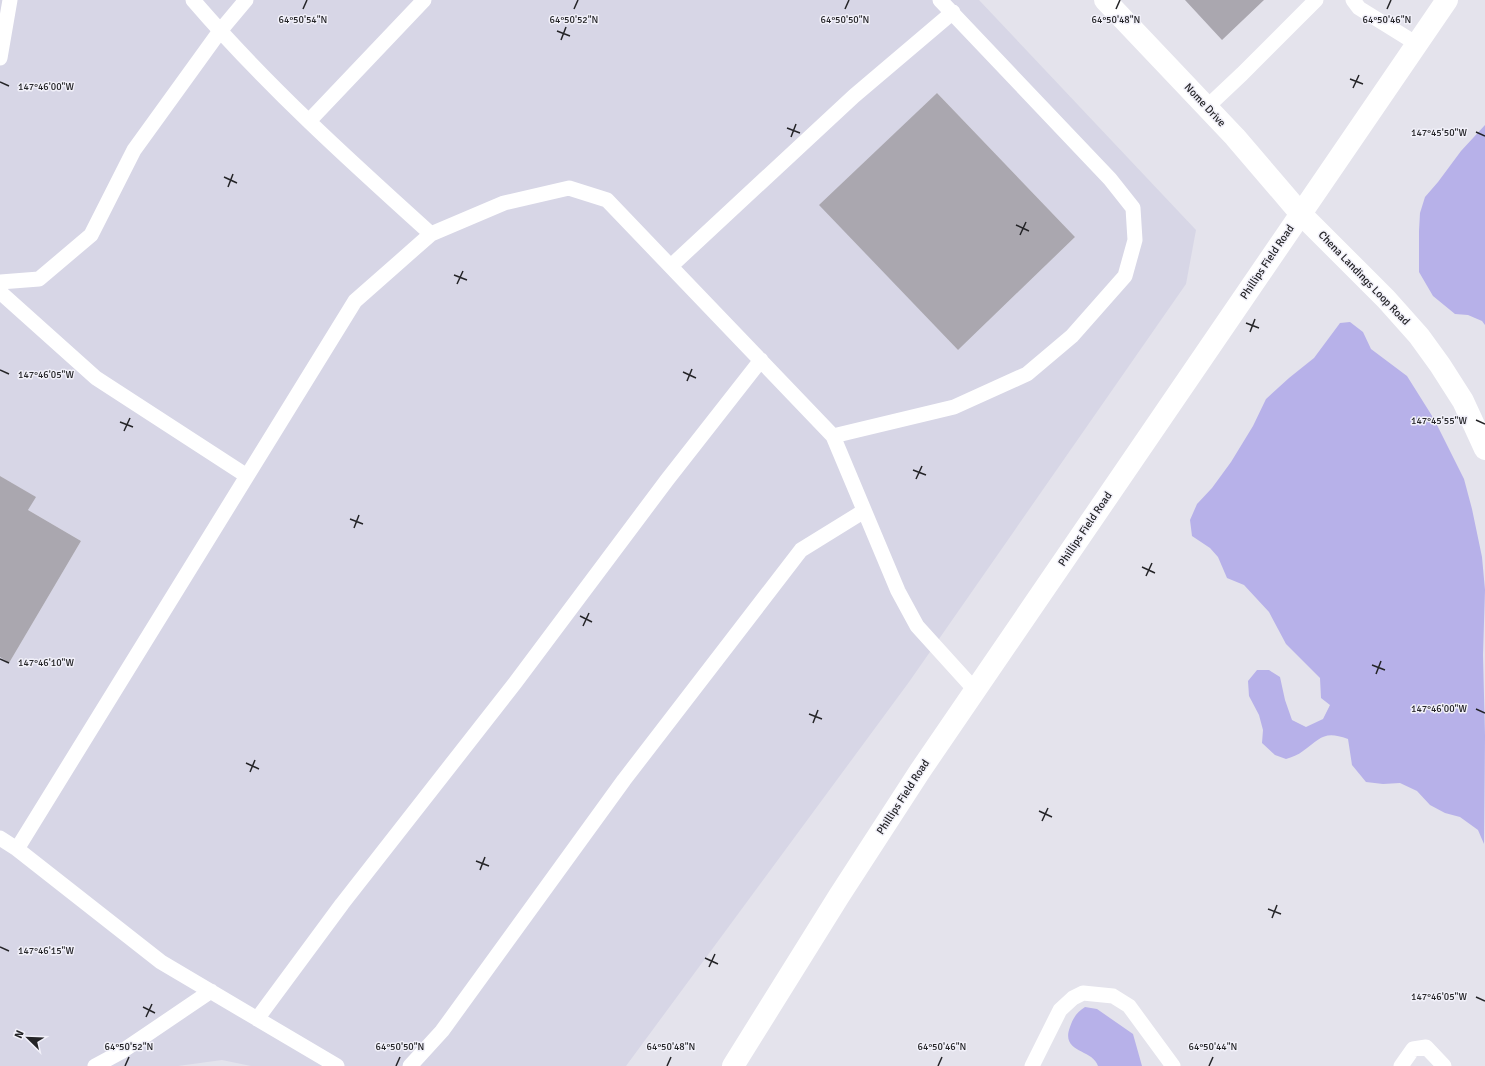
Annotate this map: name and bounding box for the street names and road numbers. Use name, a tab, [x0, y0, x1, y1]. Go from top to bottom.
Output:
street label: Nome Drive	[1182, 81, 1228, 129]
street label: Phillips Field Road	[1237, 222, 1297, 302]
street label: Chena Landings Loop Road	[1316, 228, 1413, 328]
street label: Phillips Field Road	[1055, 489, 1115, 569]
street label: Phillips Field Road	[874, 757, 932, 837]

